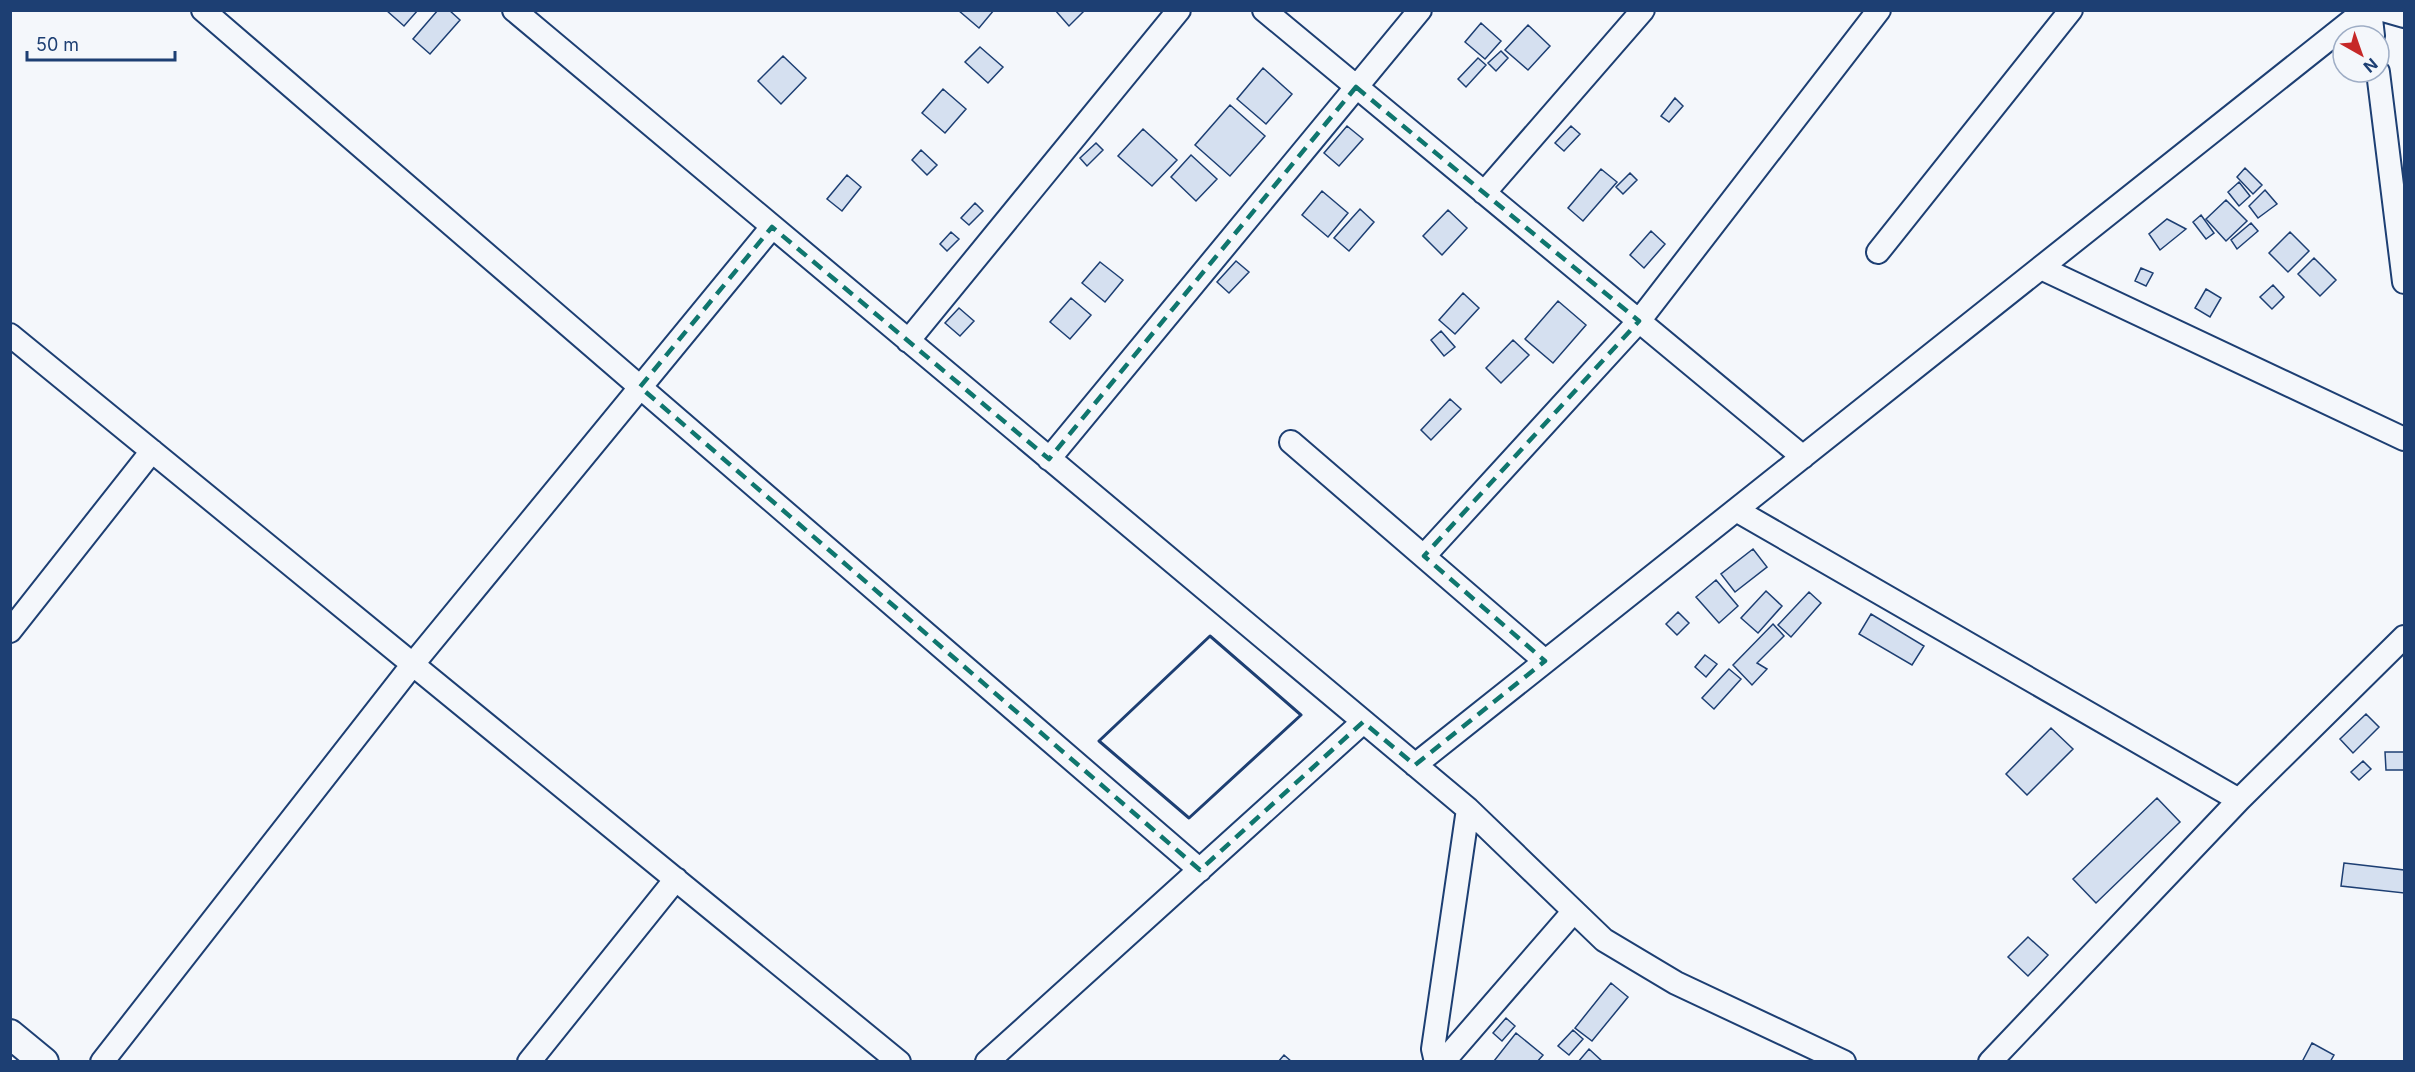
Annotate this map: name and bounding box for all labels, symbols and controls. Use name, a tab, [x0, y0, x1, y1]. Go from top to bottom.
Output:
scale bar	[27, 24, 176, 62]
north arrow	[2331, 24, 2391, 84]
text: 50 m	[36, 34, 79, 55]
text: N	[2360, 54, 2382, 77]

